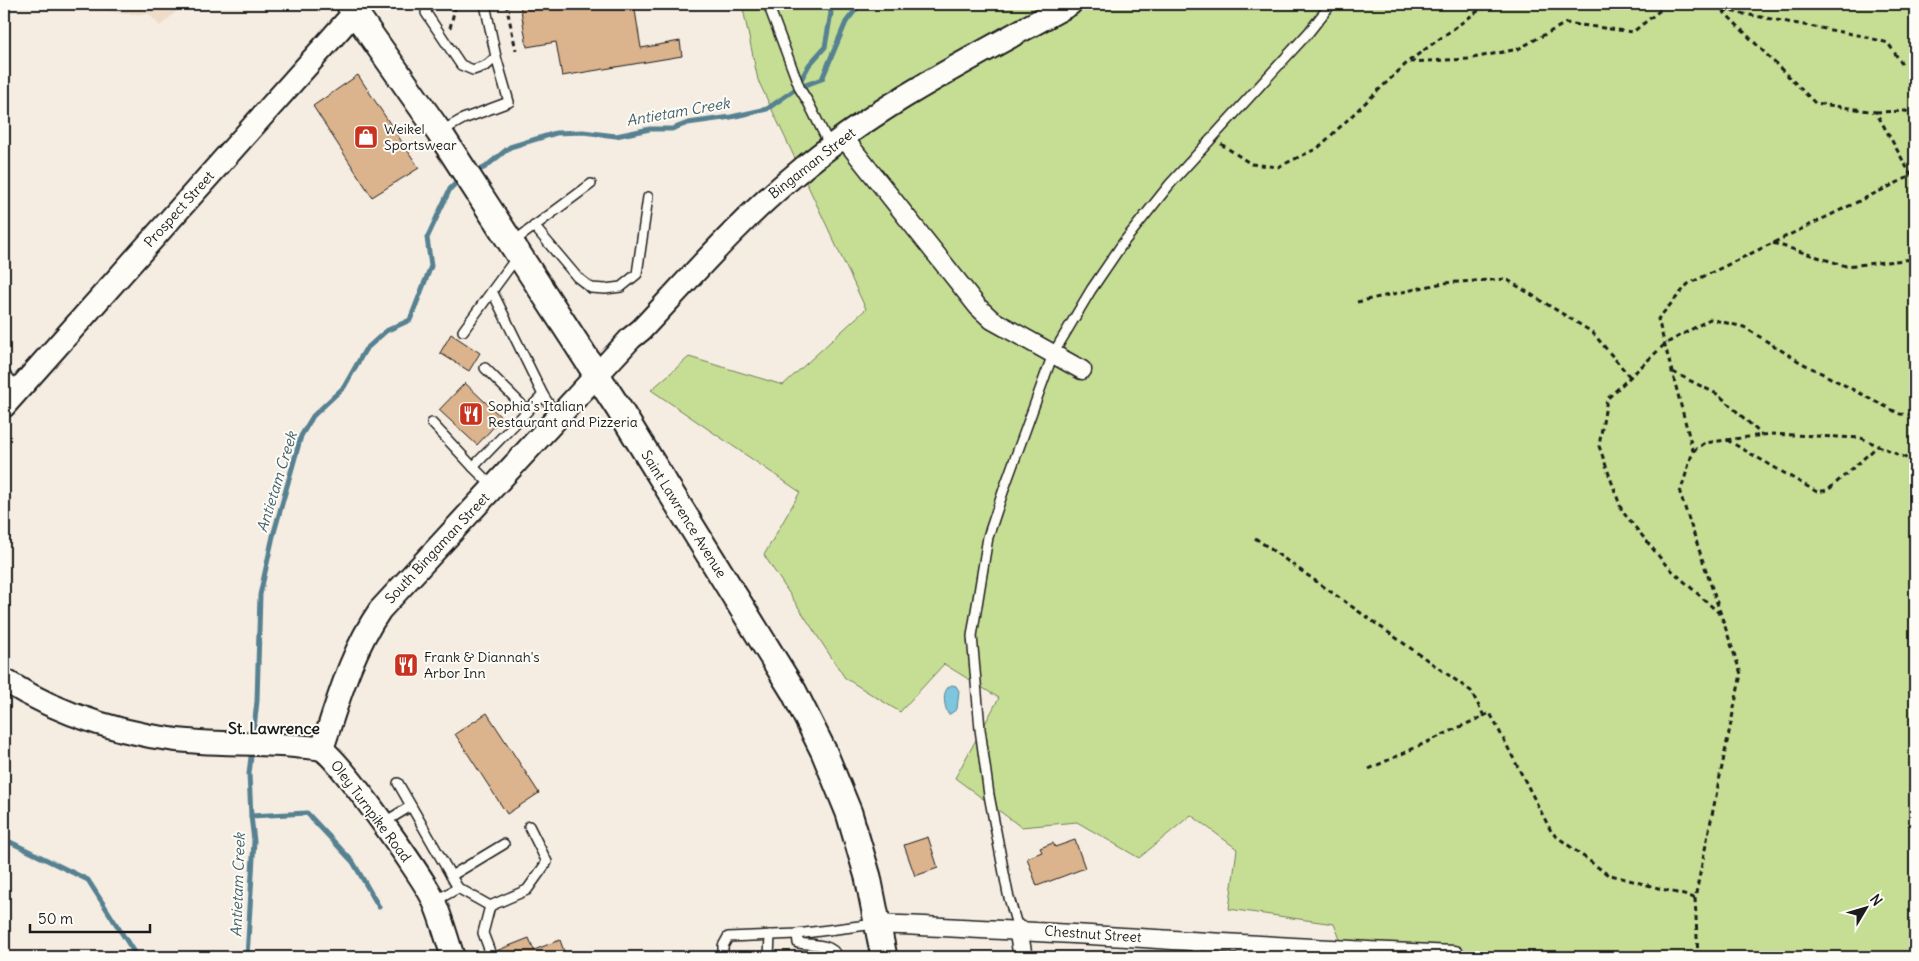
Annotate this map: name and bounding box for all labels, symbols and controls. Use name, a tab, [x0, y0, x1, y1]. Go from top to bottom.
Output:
water label: Antietam Creek	[625, 93, 732, 130]
place label: Weikel Sportswear	[384, 120, 457, 154]
street label: Bingaman Street	[765, 123, 859, 203]
shop icon: Weikel Sportswear	[353, 124, 379, 150]
street label: Prospect Street	[140, 167, 218, 251]
place label: Sophia's Italian Restaurant and Pizzeria	[488, 397, 638, 431]
restaurant icon: Sophia's Italian Restaurant and Pizzeria	[458, 401, 484, 427]
water label: Antietam Creek	[252, 428, 301, 535]
street label: Saint Lawrence Avenue	[637, 447, 731, 581]
street label: South Bingaman Street	[381, 489, 493, 607]
place label: Frank & Diannah's Arbor Inn	[424, 648, 540, 682]
restaurant icon: Frank & Diannah's Arbor Inn	[393, 652, 419, 678]
district label: St. Lawrence	[228, 718, 320, 738]
street label: Oley Turnpike Road	[327, 756, 415, 866]
water label: Antietam Creek	[226, 831, 249, 937]
north arrow	[1842, 884, 1892, 934]
text: N	[1866, 891, 1886, 909]
scale bar	[30, 901, 150, 933]
text: 50 m	[38, 909, 73, 928]
street label: Chestnut Street	[1044, 922, 1143, 946]

